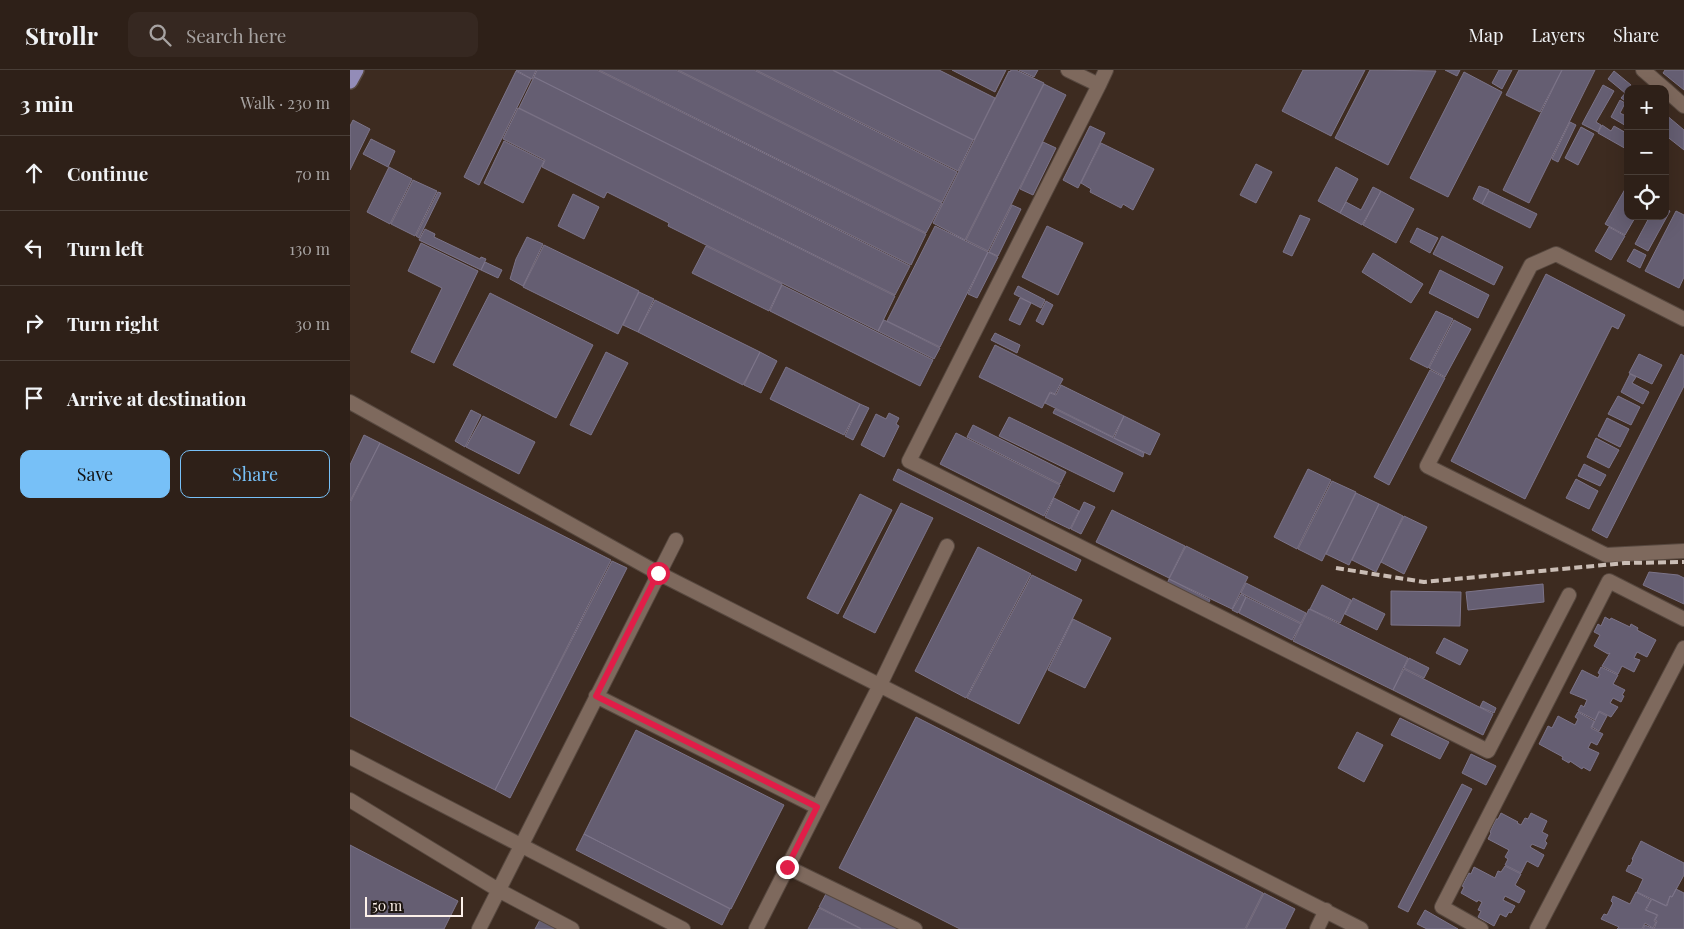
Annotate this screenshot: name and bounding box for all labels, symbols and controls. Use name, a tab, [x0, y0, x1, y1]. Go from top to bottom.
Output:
search box	[128, 12, 478, 57]
text: Strollr	[25, 19, 98, 51]
icon: search	[146, 21, 174, 49]
text: Search here	[186, 22, 286, 48]
text: Map	[1468, 23, 1503, 47]
text: Layers	[1531, 23, 1585, 47]
text: Share	[1613, 23, 1659, 47]
map controls	[1624, 85, 1669, 220]
button: +	[1624, 85, 1669, 130]
text: 3 min	[20, 89, 74, 117]
text: Walk · 230 m	[240, 92, 330, 113]
button: −	[1624, 130, 1669, 175]
icon: ahead	[20, 159, 48, 187]
text: Continue	[67, 160, 148, 186]
text: 70 m	[296, 163, 330, 184]
button: locate	[1624, 175, 1669, 220]
icon: left	[20, 234, 48, 262]
text: Turn left	[67, 235, 144, 261]
text: 130 m	[289, 238, 330, 259]
icon: right	[20, 309, 48, 337]
text: Turn right	[67, 310, 159, 336]
text: 30 m	[295, 313, 330, 334]
icon: arrive	[20, 384, 48, 412]
text: Arrive at destination	[67, 385, 247, 411]
button: Save	[20, 450, 170, 498]
button: Share	[180, 450, 330, 498]
route start	[647, 562, 670, 585]
route end	[776, 856, 799, 879]
scale bar	[365, 894, 462, 917]
text: 50 m	[372, 896, 402, 915]

